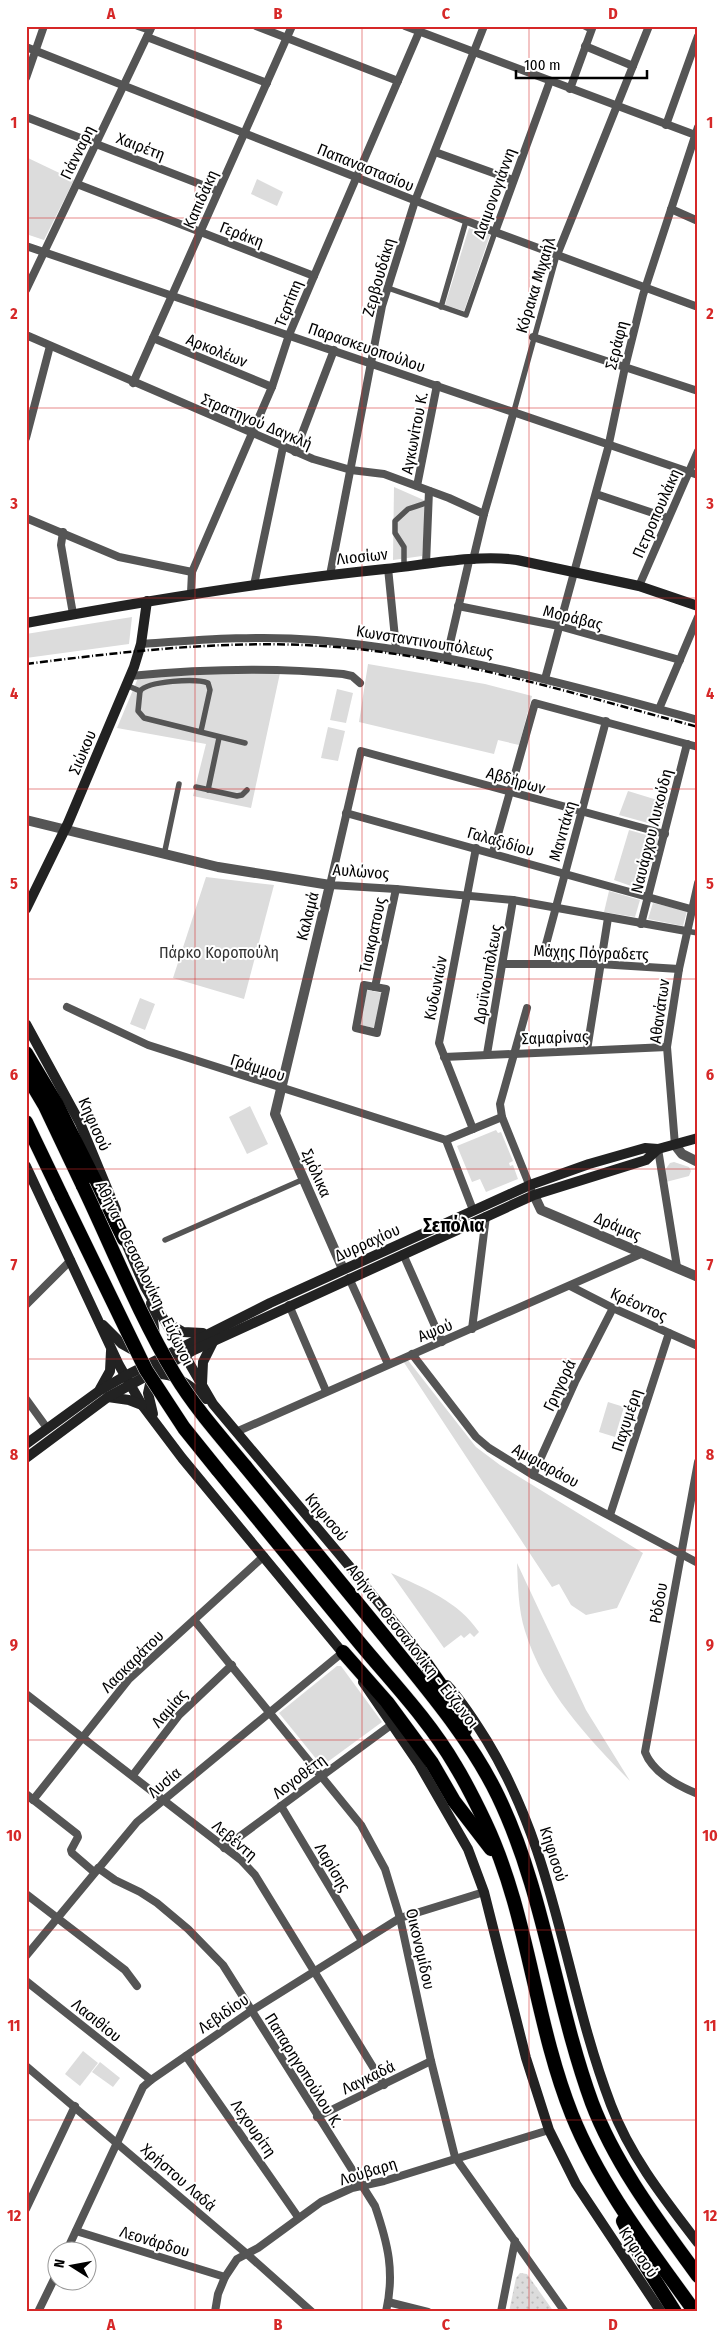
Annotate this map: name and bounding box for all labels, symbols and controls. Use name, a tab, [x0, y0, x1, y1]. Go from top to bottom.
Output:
text: A	[106, 4, 116, 23]
text: B	[274, 4, 283, 23]
text: C	[442, 4, 451, 23]
text: D	[608, 4, 618, 23]
scale bar	[516, 48, 648, 80]
text: 100 m	[524, 56, 561, 74]
text: 1	[11, 113, 17, 132]
text: 1	[707, 113, 713, 132]
street label: Γιάνναρη	[56, 122, 99, 182]
street label: Χαιρέτη	[114, 129, 168, 164]
street label: Παπαναστασίου	[315, 139, 417, 196]
street label: Δαιμονογιάννη	[469, 145, 520, 241]
street label: Καπιδάκη	[179, 167, 222, 232]
street label: Γεράκη	[217, 217, 266, 251]
street label: Κόρακα Μιχαήλ	[512, 234, 559, 335]
street label: Ζερβουδάκη	[358, 236, 399, 319]
street label: Τερτίπη	[270, 277, 306, 329]
text: 2	[9, 304, 18, 323]
text: 2	[705, 304, 714, 323]
street label: Παρασκευοπούλου	[306, 319, 428, 376]
street label: Σεράφη	[601, 319, 632, 372]
street label: Αρκολέων	[184, 330, 250, 371]
street label: Στρατηγού Δαγκλή	[198, 389, 315, 453]
street label: Αγκωνίτου Κ.	[397, 390, 432, 476]
street label: Πετροπουλάκη	[628, 466, 685, 561]
text: 3	[9, 494, 18, 513]
text: 3	[705, 494, 714, 513]
street label: Λιοσίων	[335, 544, 389, 569]
street label: Μοράβας	[541, 601, 605, 634]
street label: Κωνσταντινουπόλεως	[355, 621, 495, 662]
text: 4	[10, 684, 18, 703]
text: 4	[706, 684, 714, 703]
street label: Σιώκου	[65, 727, 100, 777]
street label: Αβδήρων	[484, 763, 548, 798]
street label: Ναυάρχου Λυκούδη	[627, 767, 676, 895]
street label: Μανιτάκη	[545, 799, 580, 863]
street label: Γαλαξιδίου	[465, 823, 536, 860]
street label: Αυλώνος	[332, 860, 390, 883]
text: 5	[10, 874, 18, 893]
text: 5	[706, 874, 714, 893]
street label: Καλαμά	[292, 890, 323, 942]
street label: Τισικρατους	[355, 895, 390, 975]
street label: Δρυϊνουπόλεως	[469, 923, 506, 1025]
street label: Μάχης Πόγραδετς	[533, 941, 649, 964]
park label: Πάρκο Κοροπούλη	[159, 943, 279, 962]
street label: Κυδωνιών	[420, 954, 451, 1022]
street label: Αθανάτων	[646, 978, 673, 1044]
street label: Σαμαρίνας	[521, 1027, 589, 1048]
street label: Γράμμου	[228, 1050, 288, 1085]
text: 6	[10, 1065, 18, 1084]
text: 6	[706, 1065, 714, 1084]
street label: Κηφισού	[74, 1094, 115, 1154]
street label: Σμόλικα	[298, 1146, 336, 1200]
street label: Αθήνα - Θεσσαλονίκη - Εύζωνοι	[92, 1178, 198, 1368]
street label: Δράμας	[591, 1208, 644, 1245]
district label: Σεπόλια	[423, 1214, 485, 1237]
street label: Δυρραχίου	[332, 1220, 403, 1265]
text: 7	[11, 1255, 18, 1274]
text: 7	[707, 1255, 714, 1274]
street label: Κρέοντος	[608, 1284, 670, 1325]
street label: Αψού	[415, 1315, 455, 1346]
street label: Γρηγορά	[539, 1356, 580, 1414]
street label: Παχυμέρη	[607, 1386, 646, 1454]
street label: Αμφιαράου	[509, 1439, 583, 1492]
text: 8	[10, 1445, 19, 1464]
text: 8	[706, 1445, 715, 1464]
street label: Κηφισού	[301, 1489, 352, 1545]
street label: Αθήνα - Θεσσαλονίκη - Εύζωνοι	[343, 1561, 482, 1732]
street label: Ρόδου	[646, 1581, 671, 1625]
street label: Λασκαράτου	[97, 1626, 168, 1697]
text: 9	[10, 1635, 18, 1654]
text: 9	[706, 1635, 714, 1654]
street label: Λαμίας	[148, 1685, 191, 1731]
street label: Λογοθέτη	[269, 1750, 330, 1803]
street label: Λυσία	[144, 1763, 185, 1802]
street label: Λεβέντη	[208, 1816, 261, 1865]
street label: Κηφισού	[536, 1824, 571, 1884]
text: 10	[6, 1826, 22, 1845]
text: 10	[702, 1826, 718, 1845]
street label: Λαρίσης	[311, 1840, 355, 1895]
street label: Οικονομίδου	[402, 1907, 439, 1992]
street label: Λεβιδίου	[194, 1990, 252, 2037]
street label: Λασιθίου	[68, 1995, 125, 2046]
street label: Παπαρηγοπούλου Κ.	[261, 2010, 346, 2131]
text: 11	[7, 2016, 21, 2035]
text: 11	[703, 2016, 717, 2035]
street label: Λαγκαδά	[338, 2056, 398, 2098]
street label: Λεχουρίτη	[227, 2096, 280, 2161]
street label: Χρήστου Λαδά	[137, 2140, 220, 2215]
street label: Λούβαρη	[337, 2154, 399, 2189]
text: 12	[7, 2206, 22, 2225]
text: 12	[703, 2206, 718, 2225]
street label: Λεονάρδου	[118, 2222, 192, 2261]
street label: Κηφισού	[615, 2223, 662, 2281]
north arrow	[48, 2240, 98, 2290]
text: N	[51, 2258, 69, 2269]
text: A	[106, 2315, 116, 2334]
text: B	[274, 2315, 283, 2334]
text: C	[442, 2315, 451, 2334]
text: D	[608, 2315, 618, 2334]

